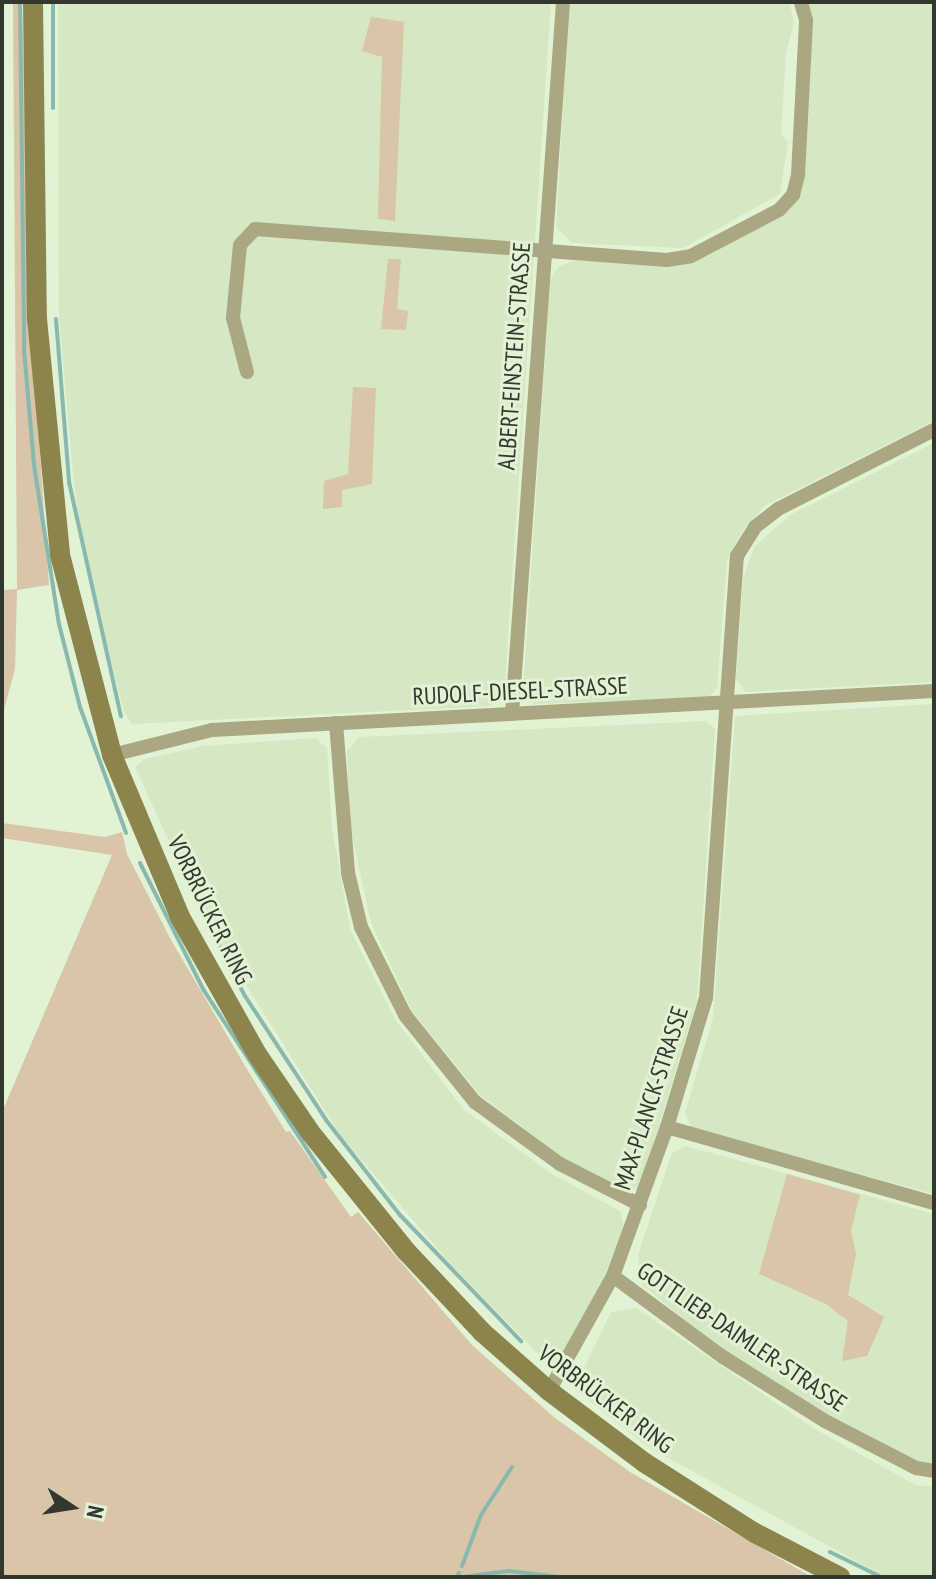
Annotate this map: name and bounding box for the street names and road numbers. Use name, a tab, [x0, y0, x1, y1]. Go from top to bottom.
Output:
street label: ALBERT-EINSTEIN-STRASSE	[492, 241, 536, 471]
street label: RUDOLF-DIESEL-STRASSE	[412, 671, 628, 711]
street label: VORBRÜCKER RING	[162, 831, 258, 989]
street label: MAX-PLANCK-STRASSE	[608, 1003, 694, 1193]
street label: GOTTLIEB-DAIMLER-STRASSE	[632, 1256, 852, 1418]
street label: VORBRÜCKER RING	[533, 1339, 679, 1459]

